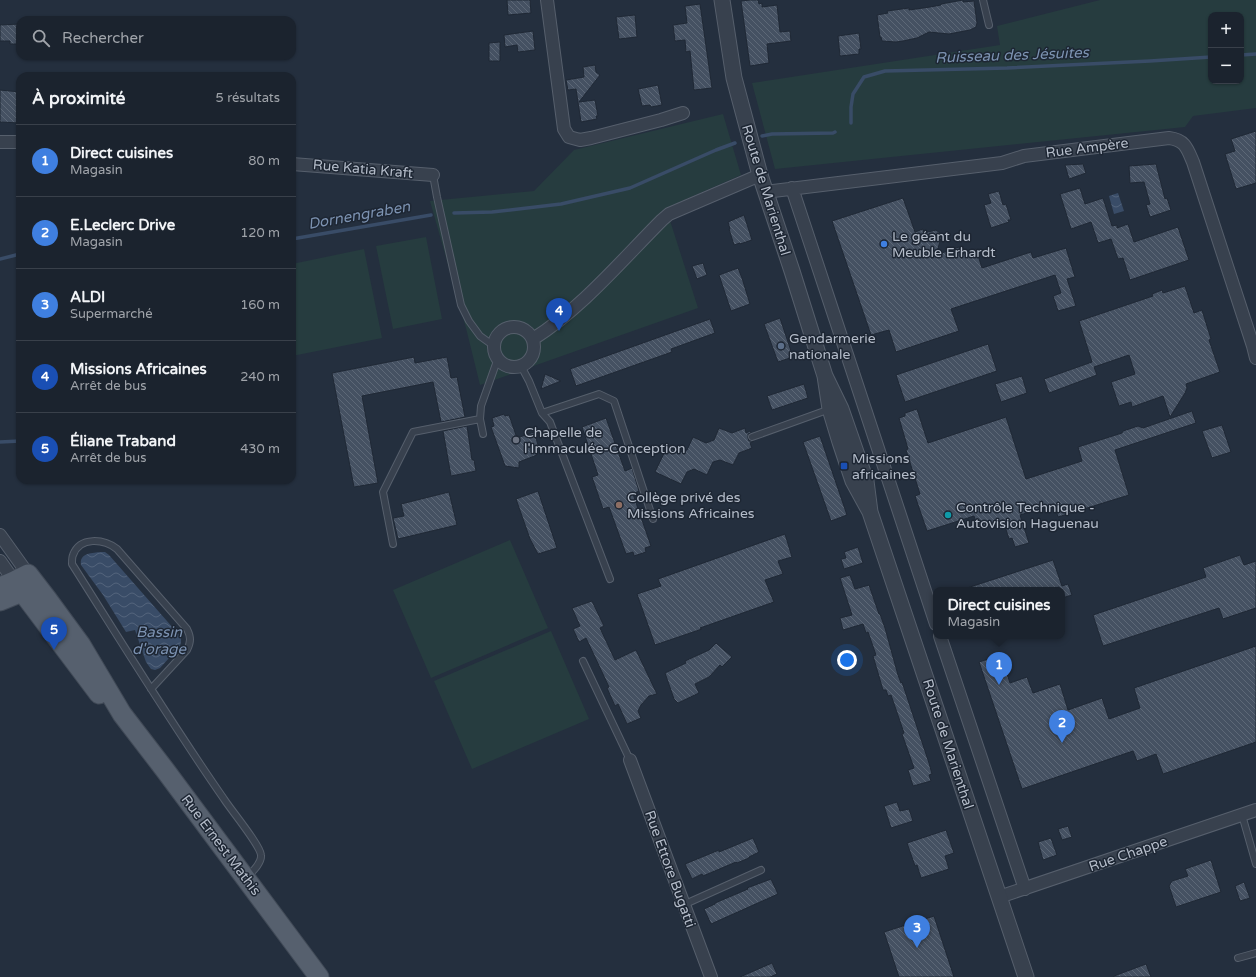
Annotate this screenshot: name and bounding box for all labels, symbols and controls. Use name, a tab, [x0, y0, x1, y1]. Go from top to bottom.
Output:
map controls	[1208, 12, 1244, 84]
button: +	[1208, 12, 1244, 48]
search box	[16, 16, 296, 60]
icon: search	[30, 27, 52, 49]
text: Rechercher	[62, 29, 144, 47]
water label: Ruisseau des Jésuites	[935, 43, 1091, 67]
button: −	[1208, 48, 1244, 84]
text: À proximité	[32, 88, 125, 109]
text: 5 résultats	[216, 90, 280, 106]
street label: Route de Marienthal	[738, 123, 794, 257]
street label: Rue Ampère	[1045, 134, 1129, 162]
text: Direct cuisines	[70, 144, 173, 162]
text: 1	[41, 153, 49, 169]
text: 80 m	[248, 153, 280, 169]
street label: Rue Katia Kraft	[312, 156, 414, 182]
text: Magasin	[70, 162, 123, 178]
water label: Dornengraben	[307, 197, 412, 233]
text: E.Leclerc Drive	[70, 216, 175, 234]
text: 2	[41, 225, 49, 241]
text: 120 m	[240, 225, 280, 241]
place label: Le géant du Meuble Erhardt	[892, 228, 996, 261]
text: Magasin	[70, 234, 123, 250]
marker: Le géant du Meuble Erhardt	[879, 239, 889, 249]
text: ALDI	[70, 288, 105, 306]
text: 3	[41, 297, 49, 313]
text: 160 m	[240, 297, 280, 313]
pin: 4	[546, 298, 572, 331]
text: Supermarché	[70, 306, 153, 322]
place label: Gendarmerie nationale	[789, 330, 876, 363]
marker: Gendarmerie nationale	[776, 341, 786, 351]
text: Missions Africaines	[70, 360, 207, 378]
text: 4	[41, 369, 49, 385]
text: 240 m	[240, 369, 280, 385]
text: Arrêt de bus	[70, 378, 146, 394]
place label: Chapelle de l'Immaculée-Conception	[524, 424, 686, 457]
text: Éliane Traband	[70, 432, 176, 450]
marker: Chapelle de l'Immaculée-Conception	[511, 435, 521, 445]
text: 5	[41, 441, 49, 457]
text: 430 m	[240, 441, 280, 457]
text: Arrêt de bus	[70, 450, 146, 466]
place label: Missions africaines	[852, 450, 916, 483]
marker: Missions africaines	[839, 461, 849, 471]
place label: Collège privé des Missions Africaines	[627, 489, 755, 522]
place label: Contrôle Technique - Autovision Haguenau	[956, 499, 1099, 532]
marker: Collège privé des Missions Africaines	[614, 500, 624, 510]
marker: Contrôle Technique - Autovision Haguenau	[943, 510, 953, 520]
popup	[933, 587, 1065, 639]
text: Direct cuisines	[947, 596, 1051, 614]
text: Magasin	[947, 614, 1000, 630]
pin: 5	[41, 617, 67, 650]
water label: Bassin d'orage	[132, 623, 188, 658]
your location	[837, 650, 857, 670]
pin: 1	[986, 652, 1012, 685]
street label: Route de Marienthal	[919, 677, 977, 811]
pin: 2	[1049, 710, 1075, 743]
street label: Rue Ernest Mathis	[178, 791, 265, 899]
street label: Rue Ettore Bugatti	[641, 808, 699, 930]
street label: Rue Chappe	[1087, 833, 1169, 875]
pin: 3	[904, 915, 930, 948]

